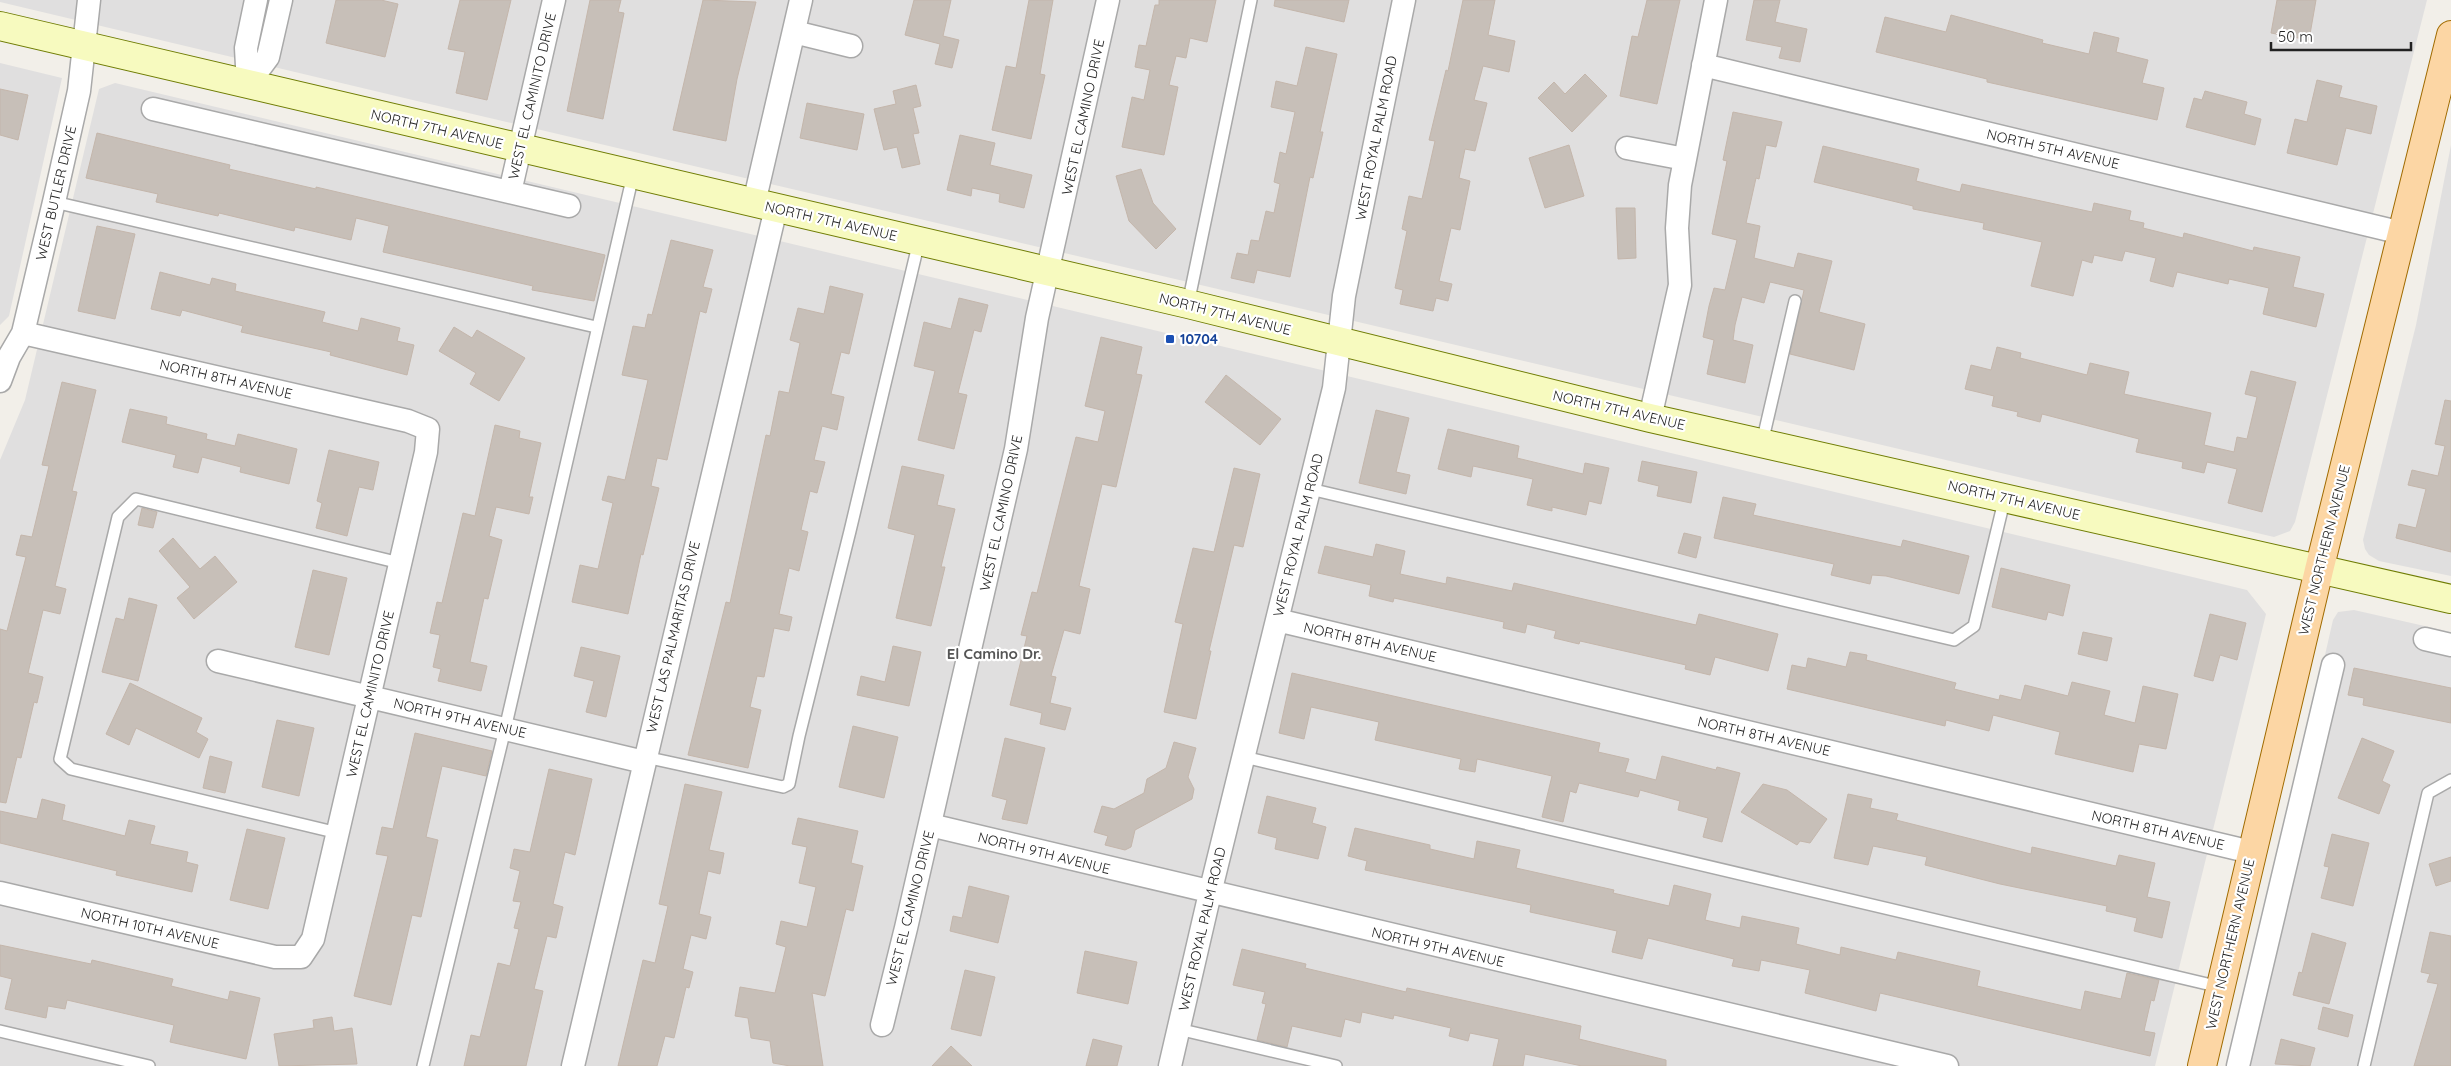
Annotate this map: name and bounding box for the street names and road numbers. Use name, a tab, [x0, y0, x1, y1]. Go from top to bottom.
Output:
street label: WEST EL CAMINITO DRIVE	[504, 11, 560, 181]
street label: WEST EL CAMINO DRIVE	[1058, 37, 1108, 197]
street label: WEST ROYAL PALM ROAD	[1351, 54, 1401, 222]
street label: NORTH 7TH AVENUE	[369, 105, 505, 153]
street label: WEST BUTLER DRIVE	[32, 124, 80, 262]
street label: NORTH 5TH AVENUE	[1985, 125, 2121, 173]
street label: NORTH 7TH AVENUE	[763, 197, 899, 245]
street label: NORTH 7TH AVENUE	[1157, 289, 1293, 339]
street label: NORTH 8TH AVENUE	[158, 355, 294, 403]
street label: NORTH 7TH AVENUE	[1551, 386, 1687, 434]
street label: WEST EL CAMINO DRIVE	[976, 433, 1026, 593]
street label: WEST ROYAL PALM ROAD	[1269, 452, 1327, 618]
street label: WEST NORTHERN AVENUE	[2294, 463, 2354, 637]
street label: NORTH 7TH AVENUE	[1946, 476, 2082, 524]
street label: WEST LAS PALMARITAS DRIVE	[642, 539, 704, 735]
street label: WEST EL CAMINITO DRIVE	[342, 609, 398, 779]
street label: NORTH 8TH AVENUE	[1302, 618, 1438, 666]
street label: NORTH 9TH AVENUE	[392, 694, 528, 742]
street label: NORTH 8TH AVENUE	[1696, 712, 1832, 760]
street label: NORTH 8TH AVENUE	[2090, 806, 2226, 854]
street label: NORTH 9TH AVENUE	[976, 828, 1112, 878]
street label: WEST EL CAMINO DRIVE	[882, 829, 938, 987]
street label: WEST ROYAL PALM ROAD	[1174, 845, 1230, 1013]
street label: WEST NORTHERN AVENUE	[2202, 857, 2258, 1031]
street label: NORTH 10TH AVENUE	[79, 903, 221, 953]
street label: NORTH 9TH AVENUE	[1370, 923, 1506, 971]

